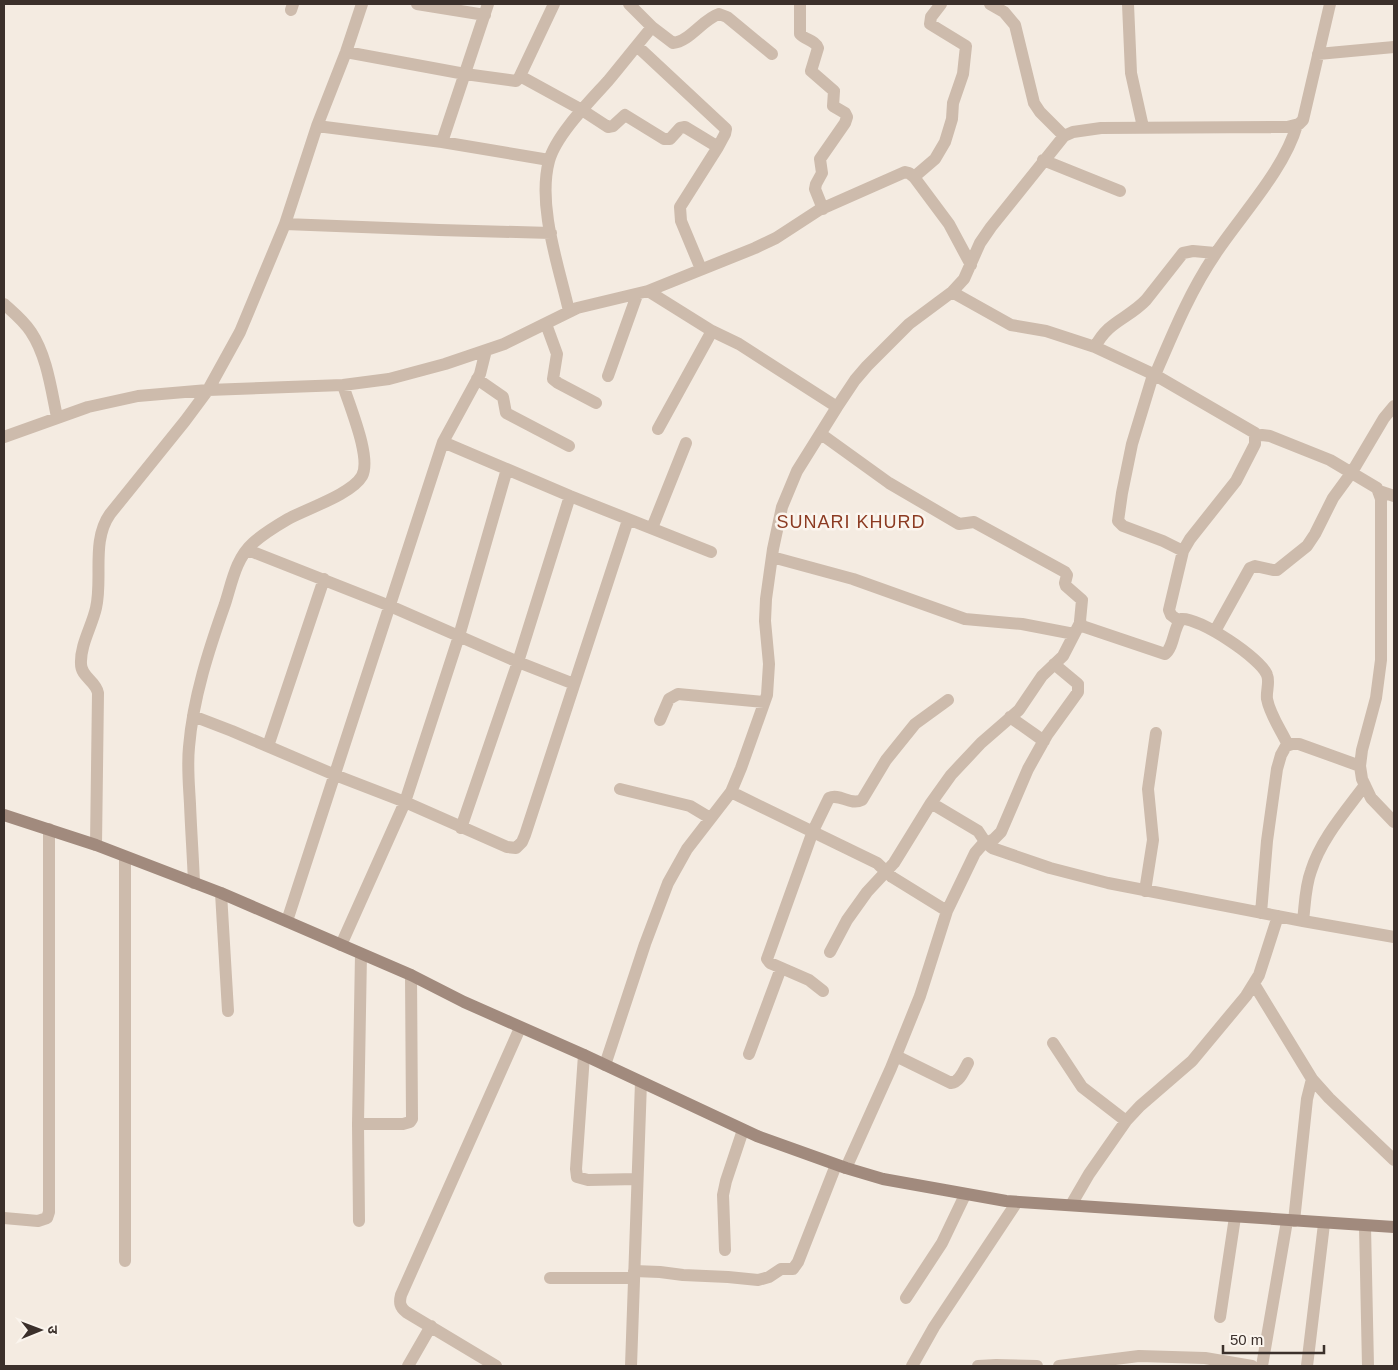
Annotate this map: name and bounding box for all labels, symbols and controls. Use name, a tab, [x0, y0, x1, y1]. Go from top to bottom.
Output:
district label: SUNARI KHURD	[776, 512, 926, 532]
north arrow	[15, 1305, 65, 1355]
scale bar	[1223, 1322, 1324, 1354]
text: उ	[45, 1326, 61, 1335]
text: 50 m	[1230, 1331, 1263, 1348]

